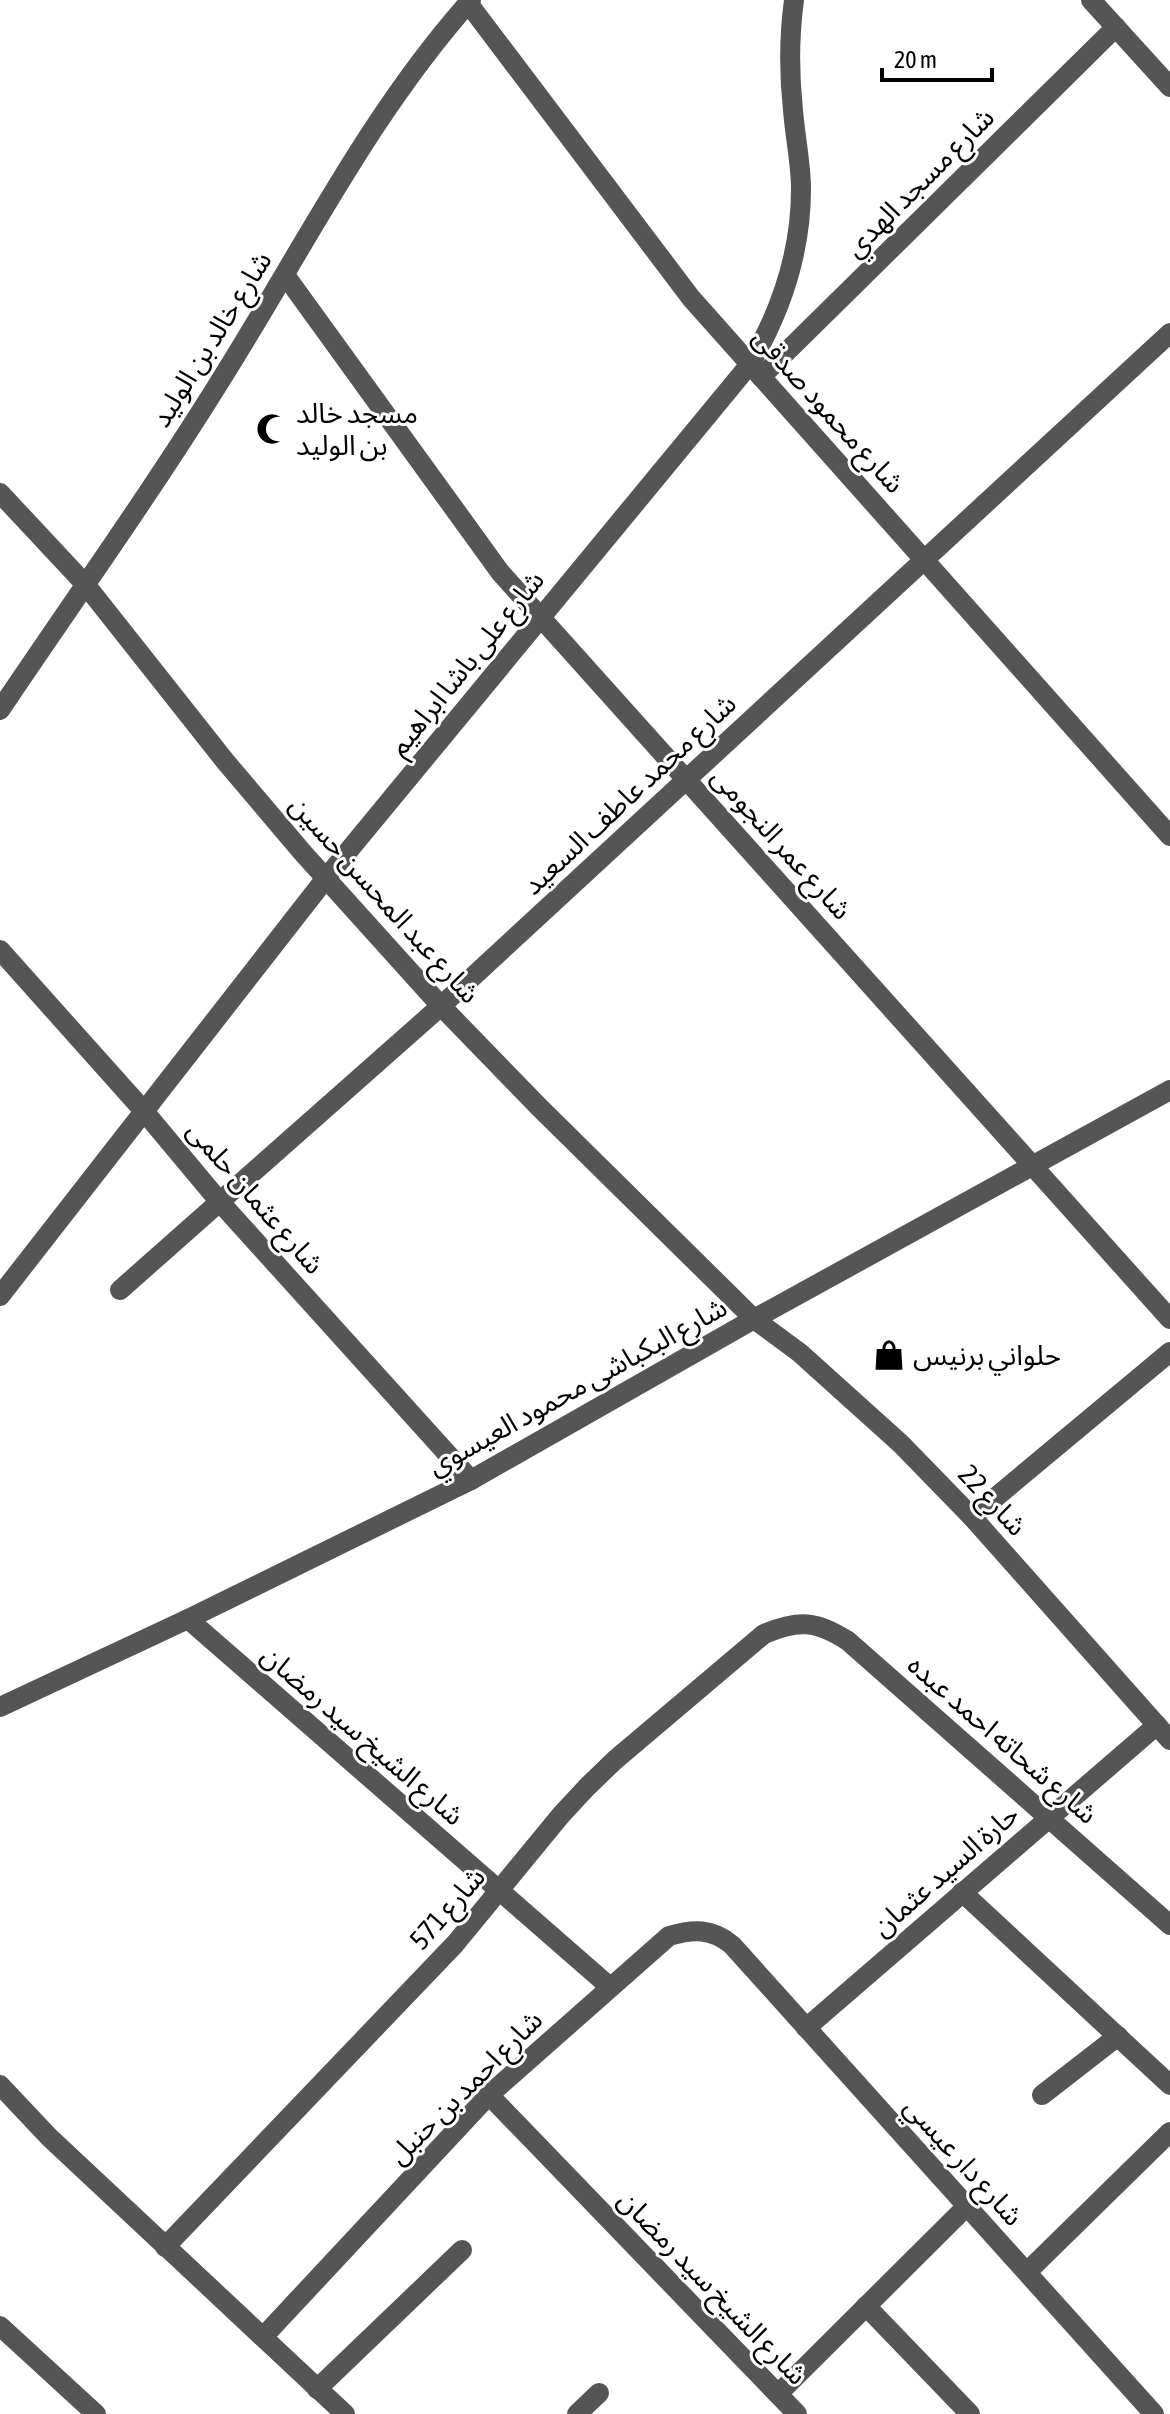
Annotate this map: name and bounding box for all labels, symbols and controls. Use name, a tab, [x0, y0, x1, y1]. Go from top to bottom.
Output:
scale bar	[882, 32, 992, 82]
text: 20 m	[894, 46, 937, 73]
street label: شارع مسجد الهدي	[838, 101, 1004, 267]
street label: شارع خالد بن الوليد	[144, 245, 282, 435]
street label: شارع محمود صدقى	[743, 321, 911, 502]
place label: مسجد خالد بن الوليد	[296, 397, 418, 462]
mosque icon: مسجد خالد بن الوليد	[255, 412, 289, 446]
street label: شارع على باشا ابراهيم	[382, 564, 555, 766]
street label: شارع محمد عاطف السعيد	[516, 687, 745, 905]
street label: شارع عمر النجومى	[702, 760, 859, 929]
street label: شارع عبد المحسن حسين	[280, 789, 487, 1013]
street label: شارع عثمان حلمى	[177, 1114, 331, 1283]
street label: شارع البكباشى محمود العيسوي	[422, 1290, 735, 1486]
shop icon: حلواني برنيس	[872, 1338, 906, 1372]
place label: حلواني برنيس	[913, 1339, 1061, 1376]
street label: شارع 22	[949, 1458, 1034, 1545]
street label: شارع الشيخ سيد رمضان	[252, 1638, 471, 1835]
street label: شارع شحاته احمد عبده	[899, 1648, 1104, 1834]
street label: حارة السيد عثمان	[865, 1798, 1026, 1943]
street label: شارع 571	[403, 1861, 495, 1959]
street label: شارع احمد بن حنبل	[381, 2003, 552, 2174]
street label: شارع دار عيسي	[894, 2090, 1030, 2235]
street label: شارع الشيخ سيد رمضان	[608, 2183, 814, 2394]

